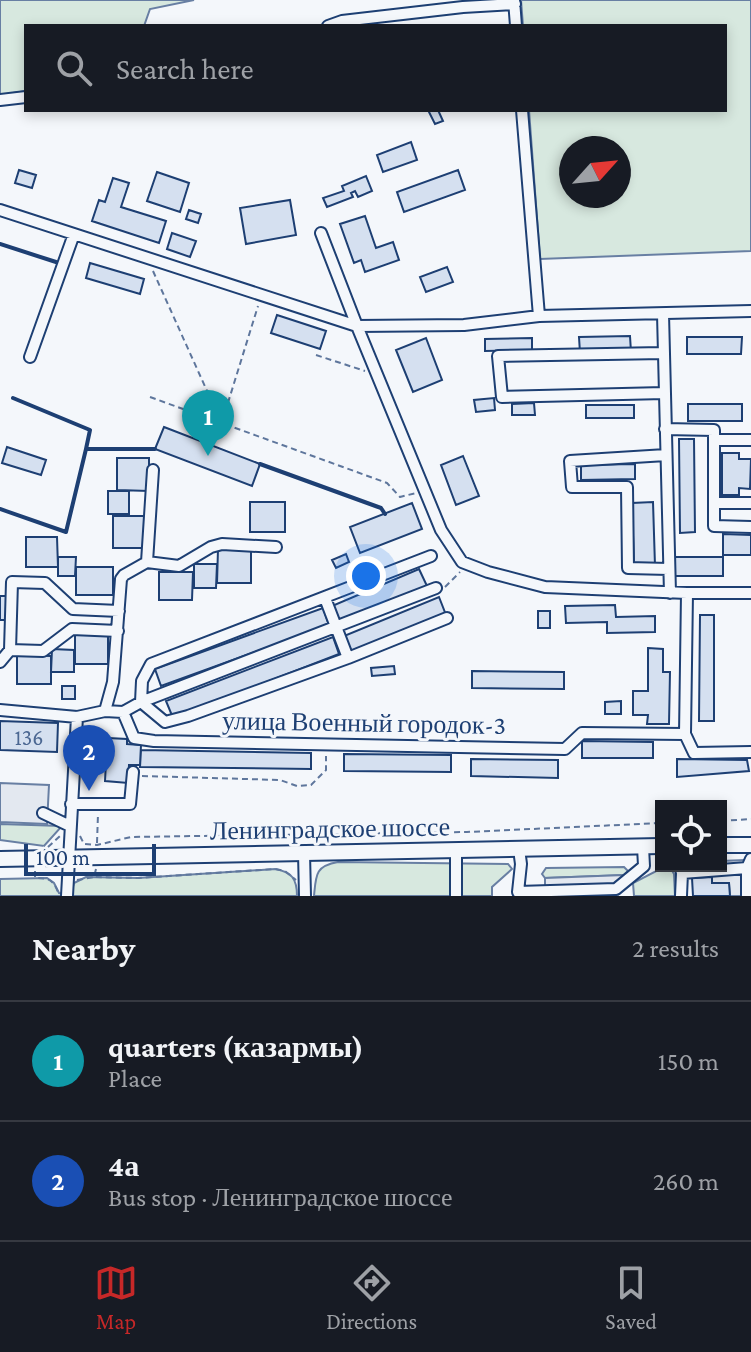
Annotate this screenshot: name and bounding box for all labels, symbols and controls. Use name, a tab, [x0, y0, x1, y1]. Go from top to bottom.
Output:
search box	[24, 24, 727, 112]
icon: search	[52, 46, 96, 90]
text: Search here	[116, 52, 254, 85]
north arrow	[559, 136, 631, 208]
pin: 1	[182, 390, 234, 456]
your location	[346, 556, 386, 596]
street label: улица Военный городок-3	[222, 706, 506, 740]
house number: 136	[15, 725, 43, 750]
pin: 2	[63, 725, 115, 791]
map controls	[655, 800, 727, 872]
button: locate	[655, 800, 727, 872]
street label: Ленинградское шоссе	[210, 812, 450, 846]
scale bar	[24, 840, 156, 876]
text: 100 m	[36, 845, 90, 870]
text: Nearby	[32, 930, 135, 967]
text: 2 results	[632, 934, 719, 963]
text: quarters (казармы)	[108, 1030, 364, 1063]
text: 1	[53, 1047, 63, 1076]
text: 150 m	[658, 1047, 719, 1076]
text: Place	[108, 1064, 162, 1093]
text: 4а	[108, 1149, 139, 1182]
text: 2	[51, 1167, 65, 1196]
text: 260 m	[653, 1167, 719, 1196]
text: Bus stop · Ленинградское шоссе	[108, 1183, 453, 1212]
tab: Map	[94, 1261, 138, 1334]
tab: Directions	[326, 1261, 417, 1334]
tab: Saved	[605, 1261, 657, 1334]

